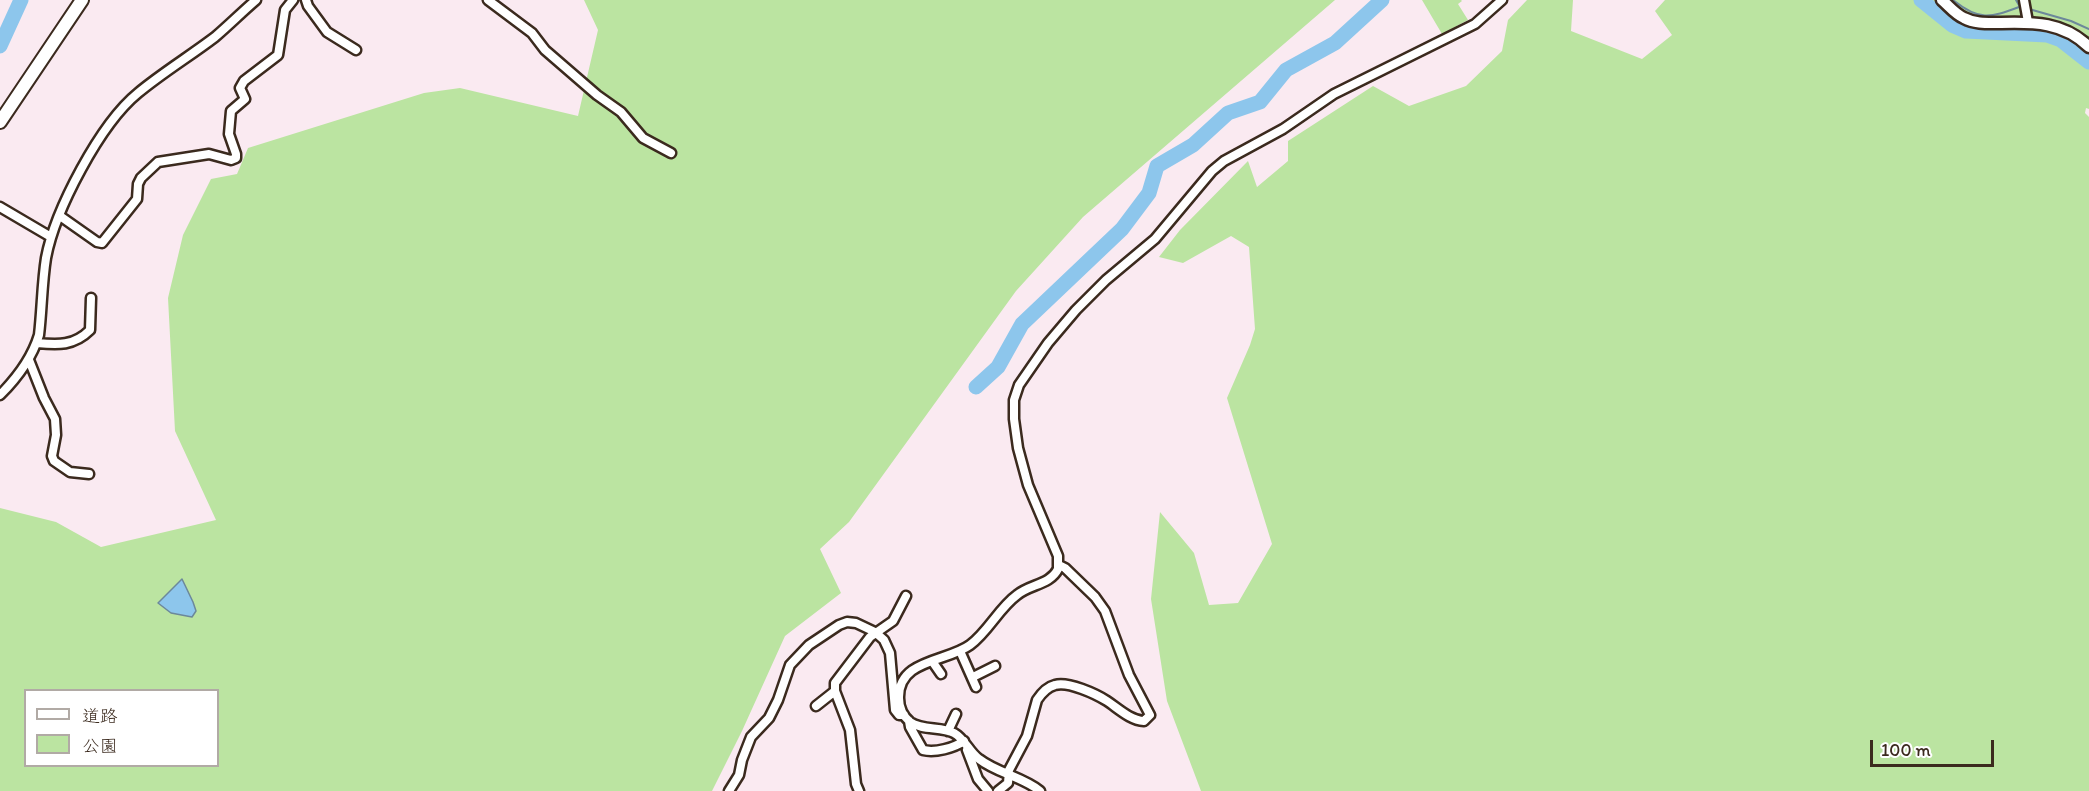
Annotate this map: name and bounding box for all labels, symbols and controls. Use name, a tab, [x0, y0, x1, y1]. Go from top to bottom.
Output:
legend	[24, 689, 219, 767]
text: 道路	[82, 705, 118, 727]
scale bar	[1873, 728, 1998, 766]
text: 公園	[82, 735, 118, 757]
text: 100 m	[1881, 739, 1931, 761]

